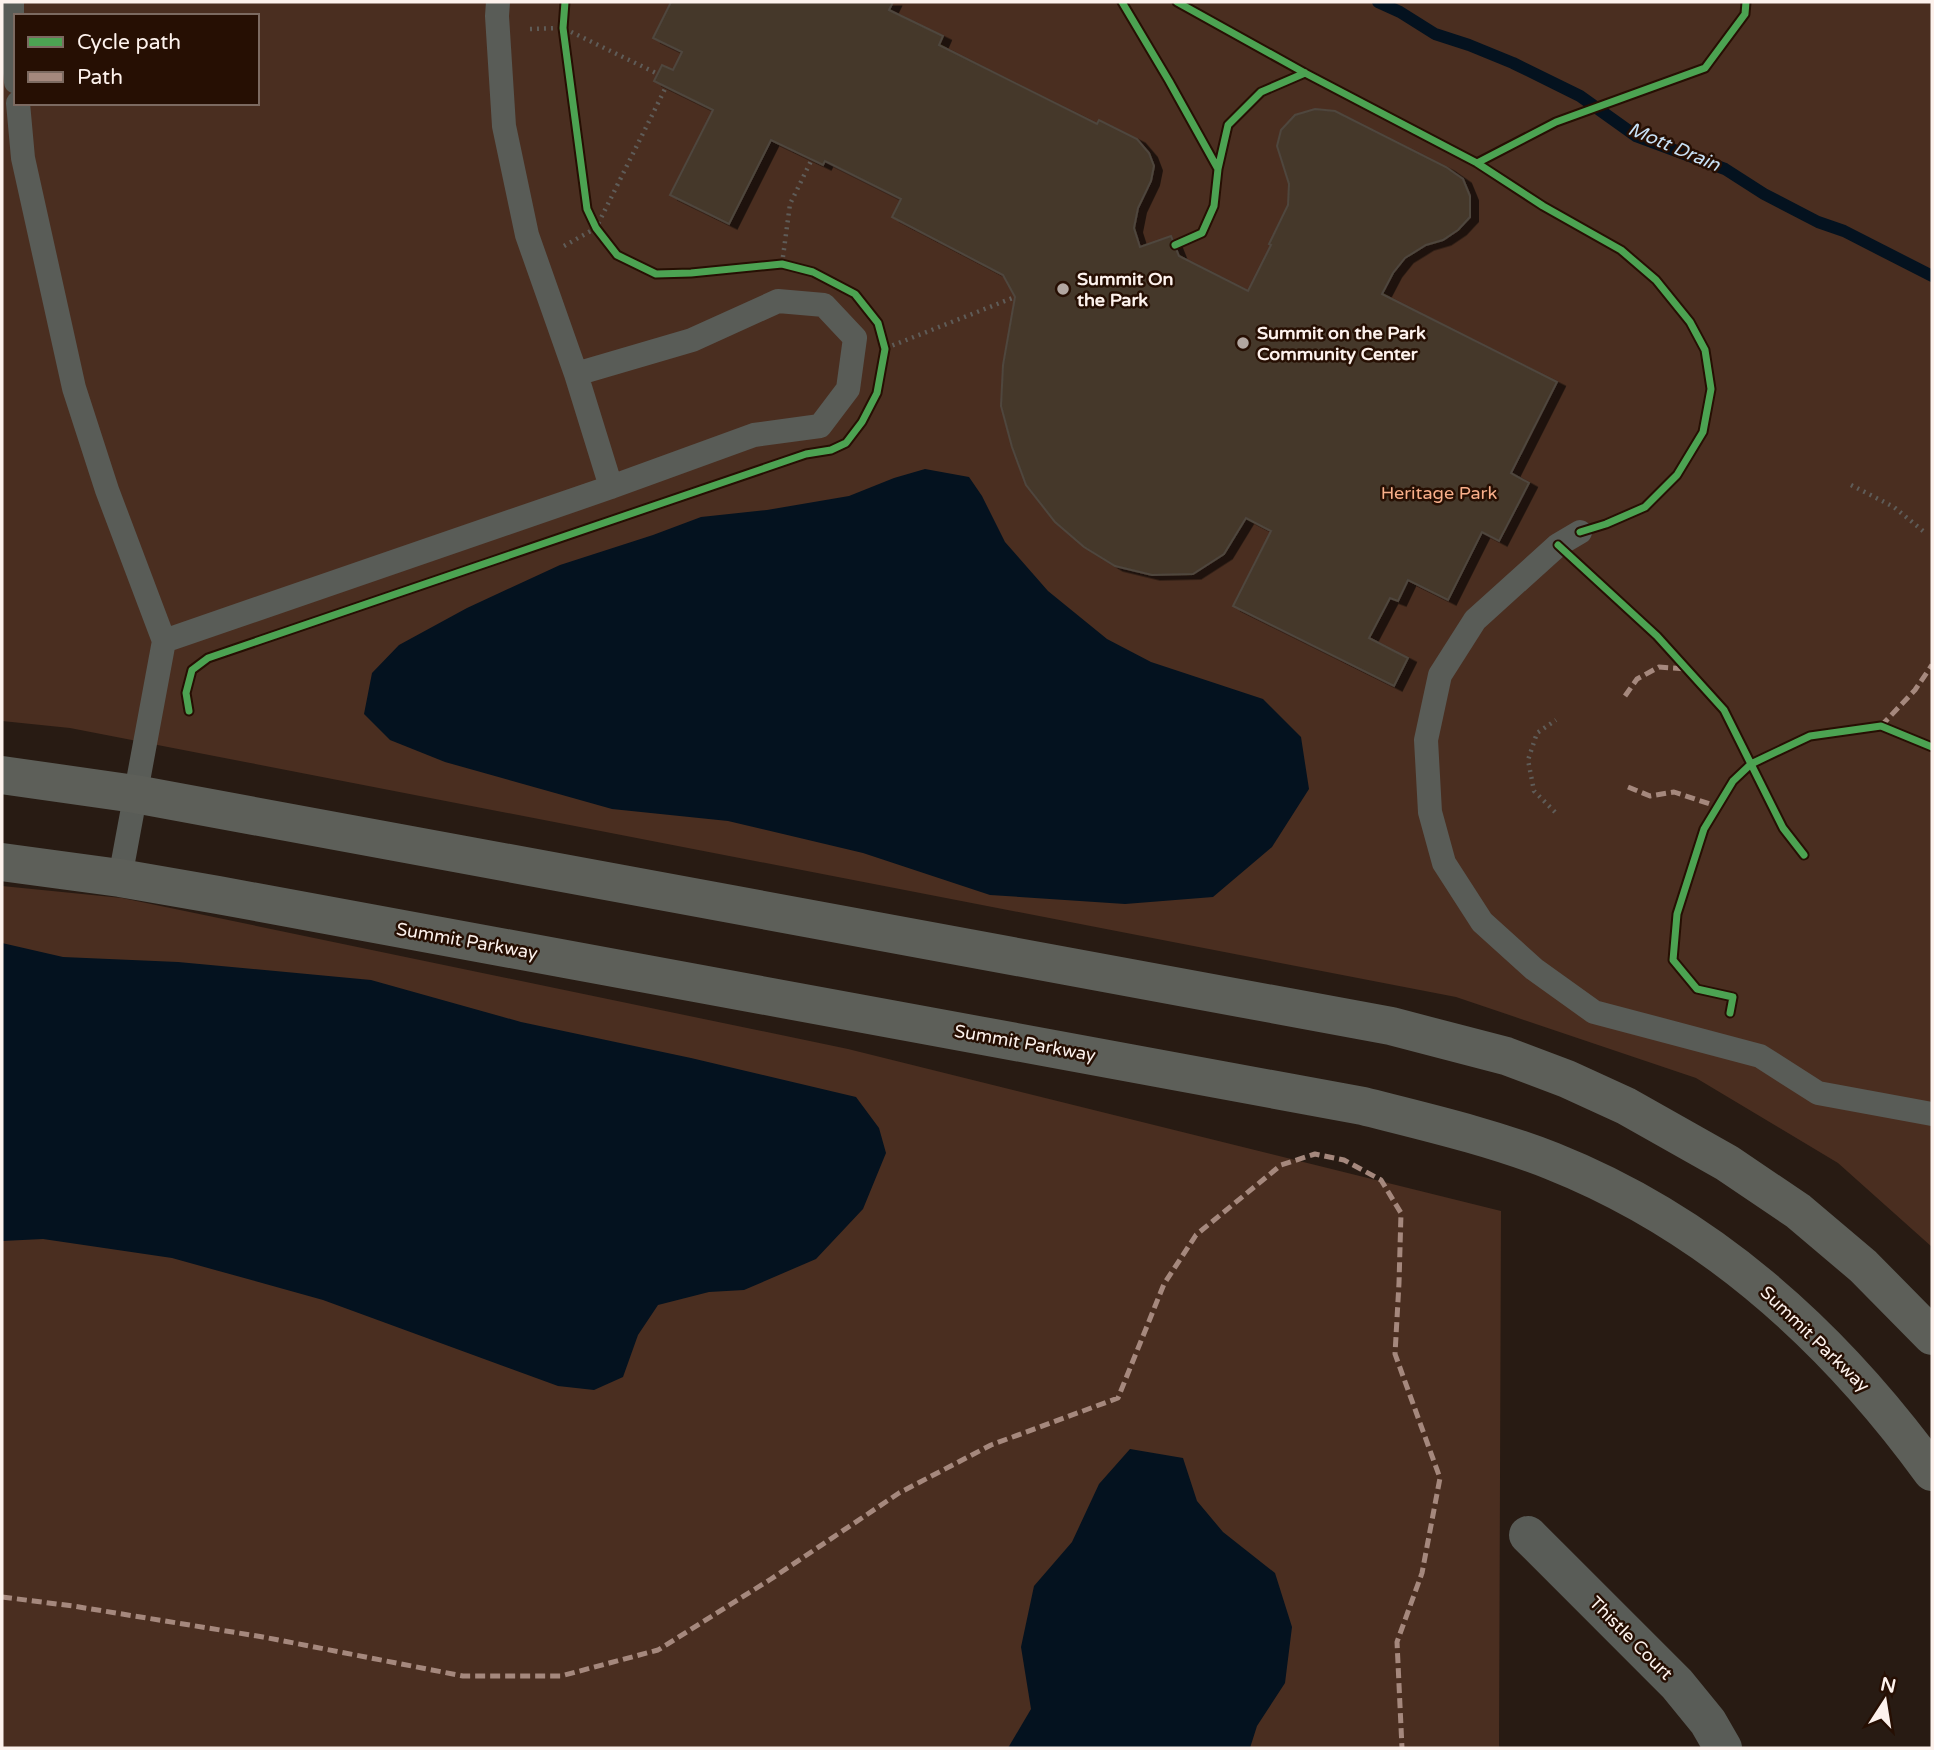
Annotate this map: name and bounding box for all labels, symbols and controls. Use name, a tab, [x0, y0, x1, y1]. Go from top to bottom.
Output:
legend	[14, 14, 259, 105]
text: Cycle path	[77, 30, 181, 55]
text: Path	[77, 65, 123, 90]
water label: Mott Drain	[1625, 118, 1724, 176]
place label: Summit On the Park	[1077, 268, 1173, 311]
marker: Summit On the Park	[1055, 281, 1071, 297]
place label: Summit on the Park Community Center	[1257, 322, 1426, 365]
marker: Summit on the Park Community Center	[1235, 335, 1251, 351]
park label: Heritage Park	[1381, 482, 1497, 504]
street label: Summit Parkway	[395, 918, 540, 964]
street label: Summit Parkway	[953, 1020, 1098, 1066]
street label: Summit Parkway	[1756, 1281, 1874, 1397]
street label: Thistle Court	[1585, 1592, 1677, 1684]
north arrow	[1850, 1666, 1920, 1736]
text: N	[1879, 1673, 1898, 1698]

